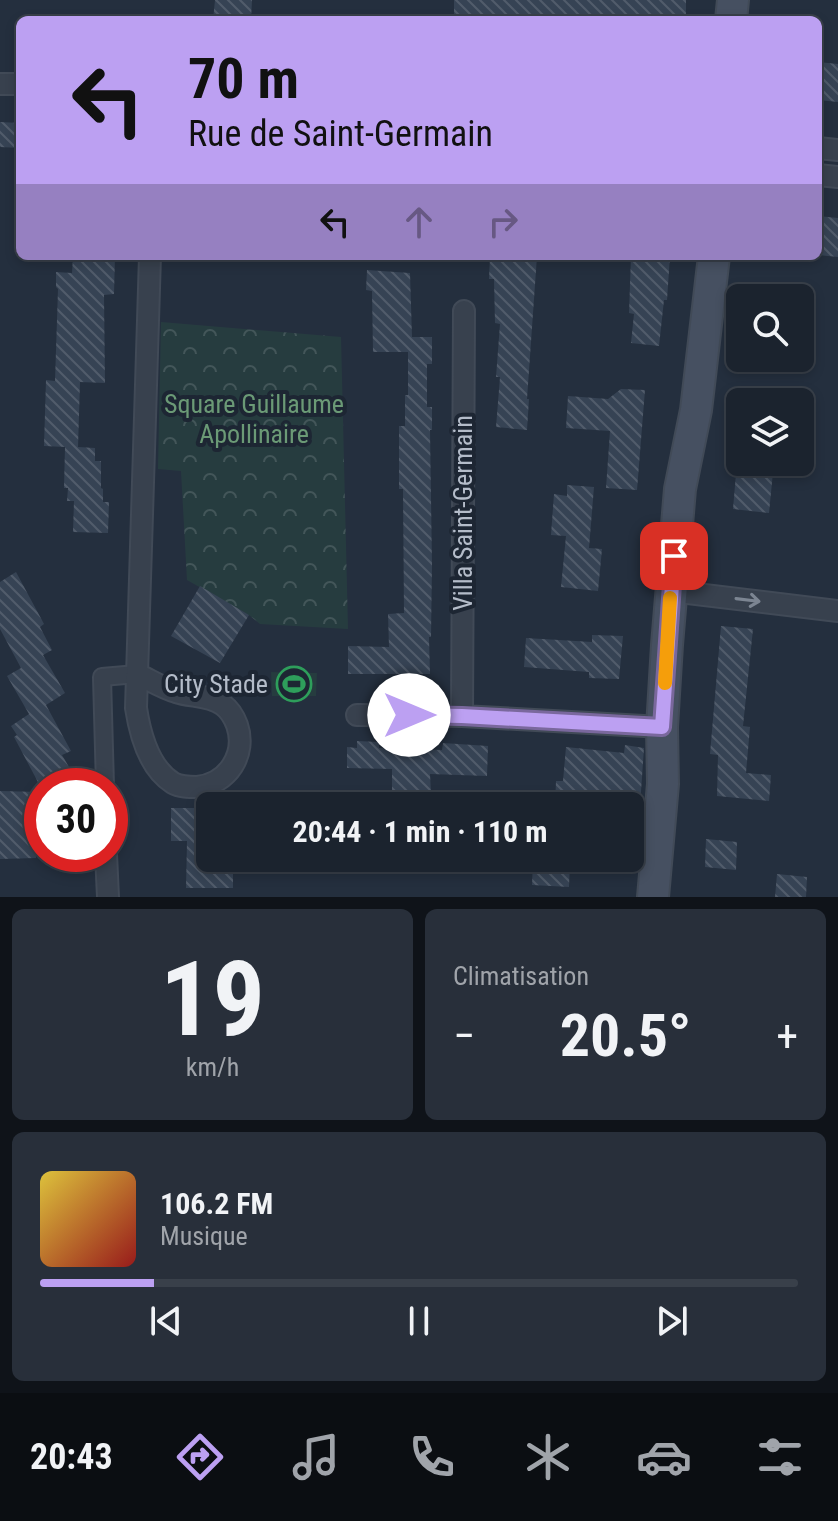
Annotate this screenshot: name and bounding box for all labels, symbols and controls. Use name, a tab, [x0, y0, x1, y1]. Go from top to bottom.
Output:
text: 70 m	[188, 46, 299, 112]
icon: left	[56, 48, 160, 152]
text: Rue de Saint-Germain	[188, 113, 493, 155]
icon: left	[313, 200, 357, 244]
icon: ahead	[397, 200, 441, 244]
icon: right	[481, 200, 525, 244]
map controls	[726, 284, 814, 476]
button: search	[726, 284, 814, 372]
button: layers	[726, 388, 814, 476]
park label: Square Guillaume Apollinaire	[164, 389, 344, 449]
street label: Villa Saint-Germain	[448, 415, 478, 611]
pin	[640, 522, 708, 590]
icon: arrive	[652, 534, 696, 578]
one-way arrow	[735, 593, 761, 608]
sports icon: City Stade	[275, 665, 313, 703]
place label: City Stade	[164, 669, 268, 699]
position arrow	[367, 673, 451, 757]
speed limit sign: 30	[24, 768, 128, 872]
text: 20:44 · 1 min · 110 m	[293, 814, 547, 849]
text: 19	[160, 939, 265, 1060]
text: Climatisation	[453, 961, 589, 991]
text: 20.5°	[560, 1000, 691, 1071]
text: −	[453, 1010, 475, 1062]
text: +	[776, 1010, 798, 1062]
text: km/h	[186, 1052, 239, 1082]
text: 106.2 FM	[160, 1186, 273, 1221]
text: Musique	[160, 1221, 248, 1251]
icon: previous	[144, 1299, 188, 1343]
icon: pause	[397, 1299, 441, 1343]
icon: next	[650, 1299, 694, 1343]
icon: directions	[172, 1429, 228, 1485]
icon: music	[288, 1429, 344, 1485]
icon: phone	[404, 1429, 460, 1485]
icon: climate	[520, 1429, 576, 1485]
icon: car	[636, 1429, 692, 1485]
icon: filters	[752, 1429, 808, 1485]
text: 20:43	[30, 1436, 113, 1478]

